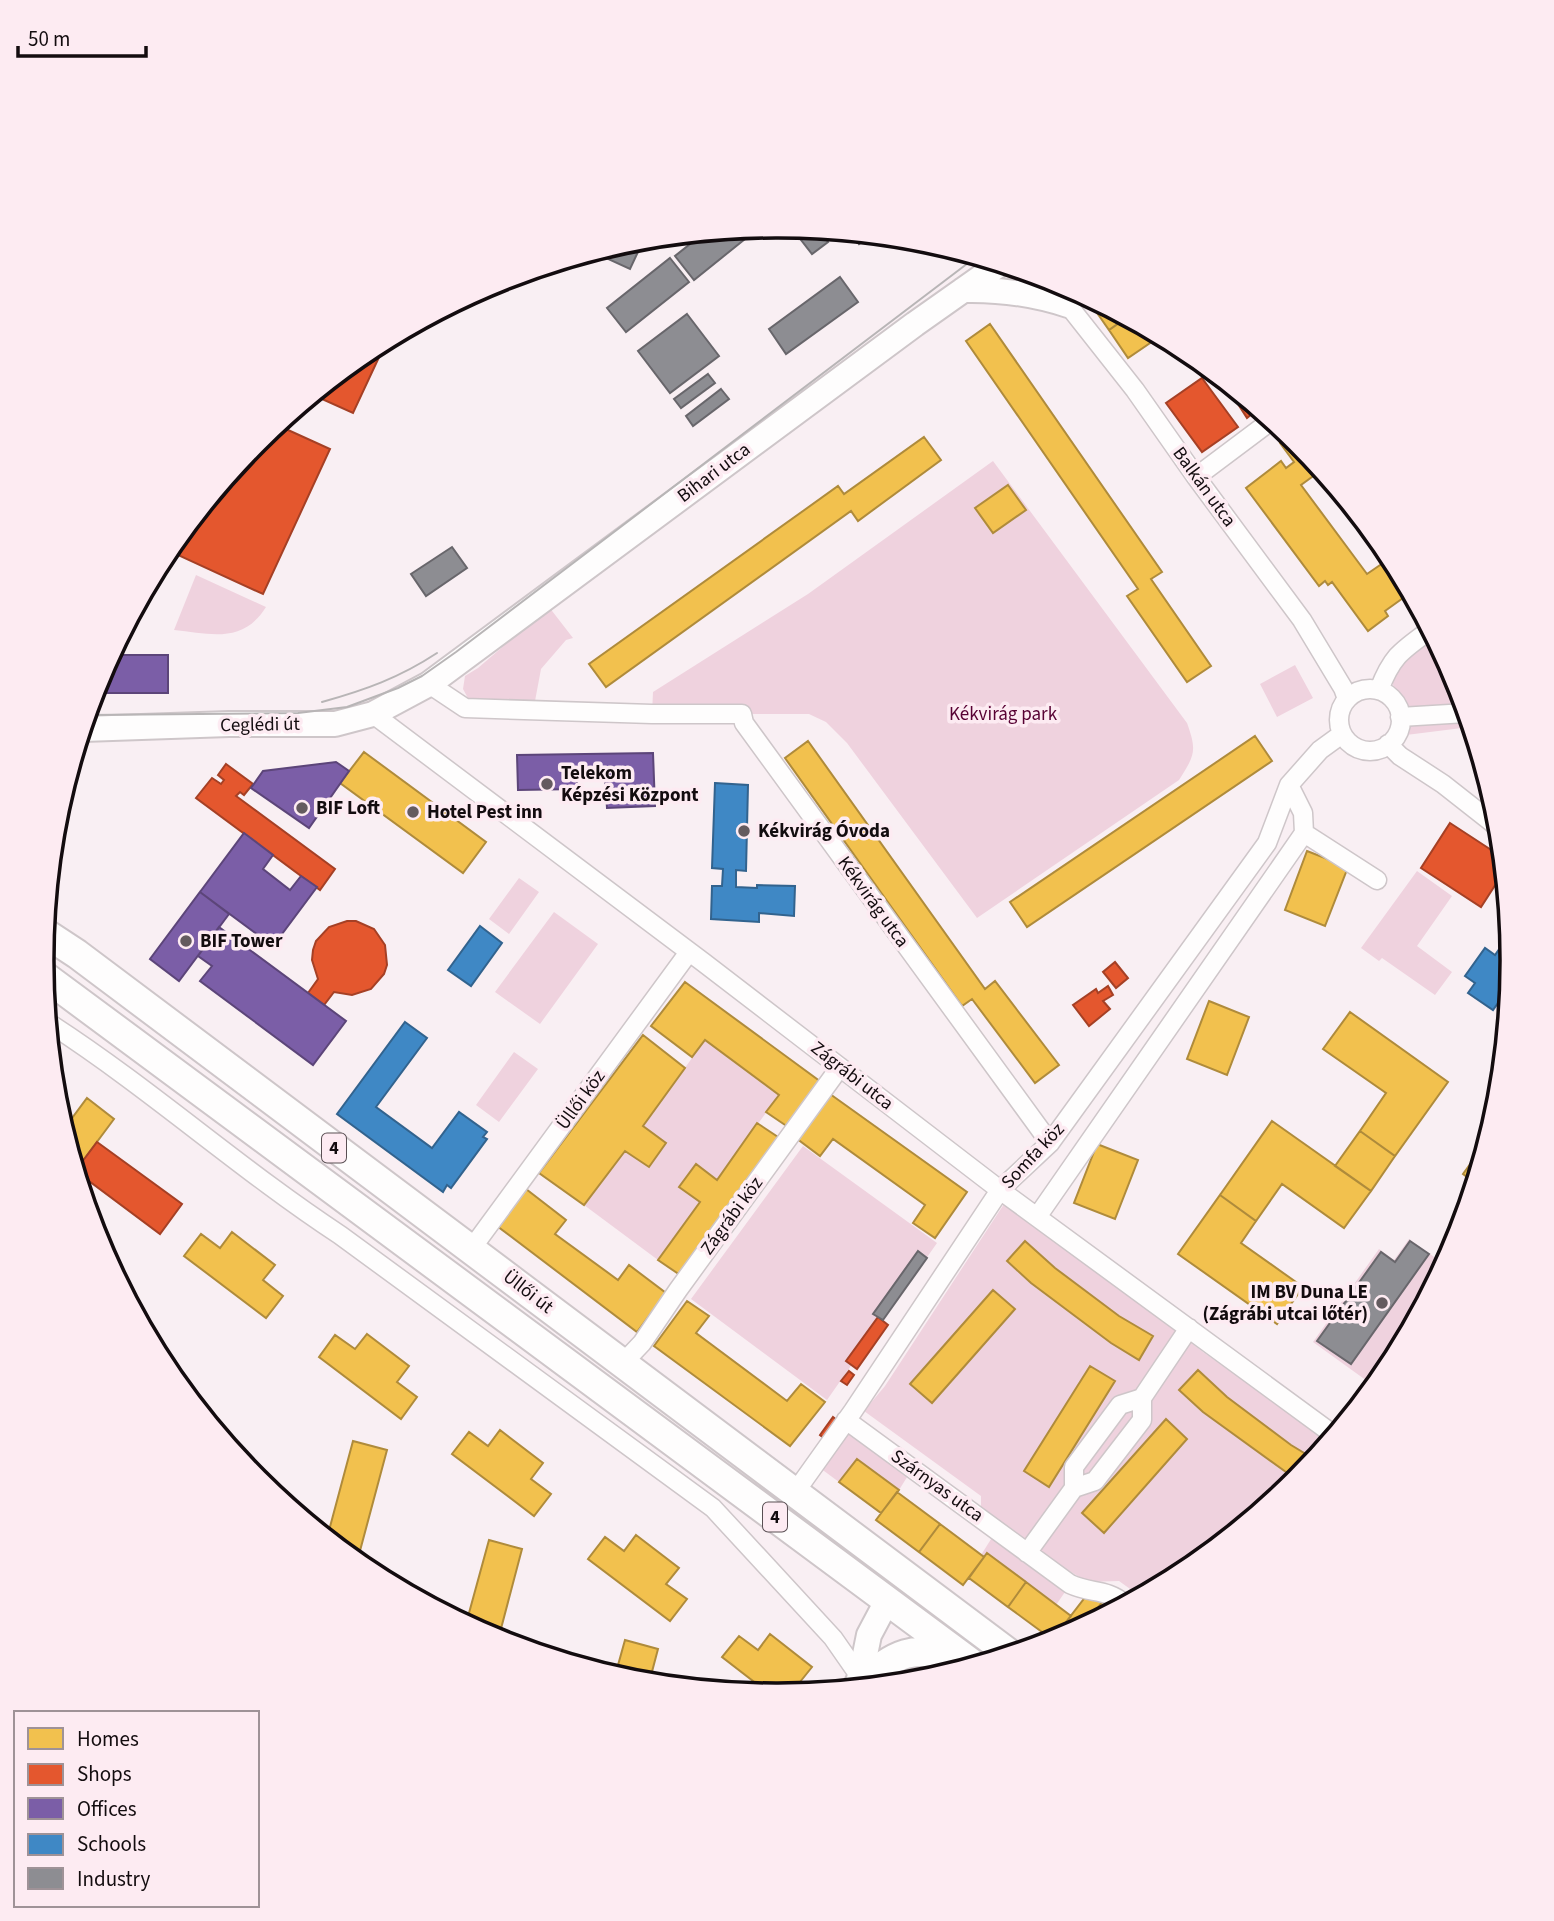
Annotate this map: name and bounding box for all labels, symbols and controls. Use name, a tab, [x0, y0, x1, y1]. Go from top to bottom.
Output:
scale bar	[18, 14, 145, 58]
text: 50 m	[28, 24, 70, 54]
street label: Bihari utca	[672, 437, 756, 509]
street label: Balkán utca	[1166, 441, 1242, 533]
park label: Kékvirág park	[949, 701, 1058, 728]
street label: Ceglédi út	[220, 711, 301, 739]
place label: Telekom Képzési Központ	[561, 760, 699, 809]
marker: Telekom Képzési Központ	[539, 776, 555, 792]
place label: BIF Loft	[316, 795, 380, 822]
place label: Hotel Pest inn	[427, 799, 543, 826]
marker: BIF Loft	[294, 800, 310, 816]
marker: Hotel Pest inn	[405, 804, 421, 820]
place label: Kékvirág Óvoda	[758, 818, 890, 845]
marker: Kékvirág Óvoda	[736, 823, 752, 839]
street label: Kékvirág utca	[831, 851, 915, 953]
place label: BIF Tower	[200, 928, 283, 955]
marker: BIF Tower	[178, 933, 194, 949]
street label: Zágrábi utca	[805, 1035, 899, 1117]
street label: Üllői köz	[550, 1065, 612, 1135]
street label: Somfa köz	[995, 1117, 1071, 1195]
road number: 4	[322, 1134, 346, 1162]
street label: Zágrábi köz	[694, 1171, 770, 1261]
street label: Üllői út	[497, 1264, 559, 1321]
place label: IM BV Duna LE (Zágrábi utcai lőtér)	[1202, 1279, 1368, 1328]
marker: IM BV Duna LE (Zágrábi utcai lőtér)	[1374, 1295, 1390, 1311]
street label: Szárnyas utca	[885, 1443, 989, 1529]
road number: 4	[763, 1502, 787, 1532]
legend	[14, 1711, 259, 1907]
text: Homes	[77, 1724, 139, 1754]
text: Shops	[77, 1759, 132, 1789]
text: Offices	[77, 1794, 137, 1824]
text: Schools	[77, 1829, 146, 1859]
text: Industry	[77, 1864, 150, 1894]

